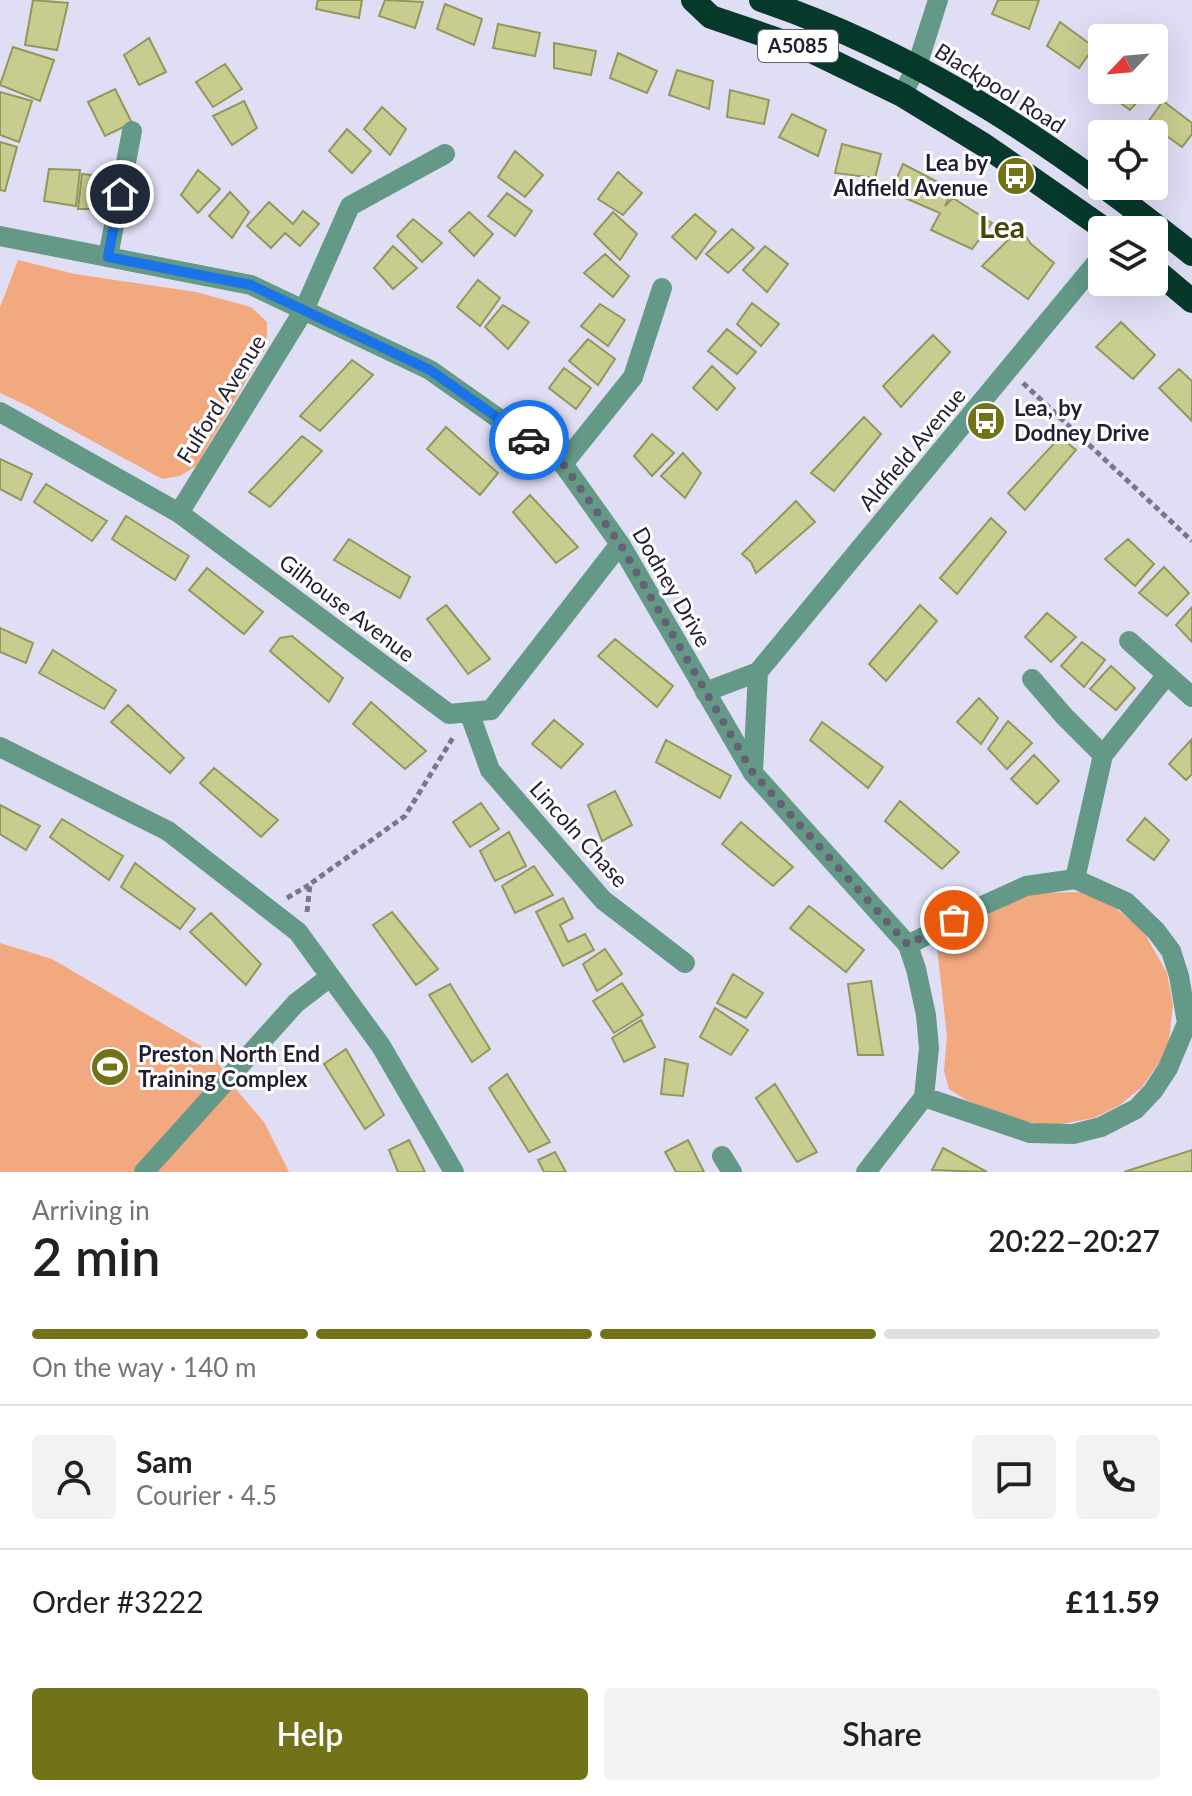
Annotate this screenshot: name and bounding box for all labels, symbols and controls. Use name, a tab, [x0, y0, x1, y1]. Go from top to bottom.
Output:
north arrow	[1088, 24, 1168, 104]
map controls	[1088, 24, 1168, 296]
road number: A5085	[758, 30, 838, 62]
street label: Blackpool Road	[930, 37, 1070, 138]
button: locate	[1088, 120, 1168, 200]
place label: Lea by Aldfield Avenue	[832, 149, 988, 201]
bus stop icon: Lea by Aldfield Avenue	[995, 155, 1037, 197]
pin	[86, 160, 154, 228]
icon: home	[98, 172, 142, 216]
district label: Lea	[979, 208, 1025, 244]
button: layers	[1088, 216, 1168, 296]
street label: Fulford Avenue	[170, 329, 271, 468]
street label: Aldfield Avenue	[852, 382, 971, 516]
place label: Lea, by Dodney Drive	[1014, 394, 1150, 446]
courier	[489, 400, 569, 480]
bus stop icon: Lea, by Dodney Drive	[965, 400, 1007, 442]
icon: car	[507, 418, 551, 462]
street label: Dodney Drive	[627, 522, 718, 651]
street label: Gilhouse Avenue	[274, 548, 420, 667]
street label: Lincoln Chase	[525, 775, 634, 892]
pin	[920, 886, 988, 954]
icon: bag	[932, 898, 976, 942]
place label: Preston North End Training Complex	[138, 1040, 320, 1092]
sports icon: Preston North End Training Complex	[89, 1046, 131, 1088]
text: Arriving in	[32, 1194, 150, 1226]
text: 20:22–20:27	[988, 1222, 1160, 1258]
text: 2 min	[32, 1225, 160, 1287]
text: On the way · 140 m	[32, 1351, 256, 1383]
button: person	[32, 1435, 116, 1519]
button: chat	[972, 1435, 1056, 1519]
button: phone	[1076, 1435, 1160, 1519]
text: Sam	[136, 1443, 193, 1479]
text: Courier · 4.5	[136, 1479, 277, 1511]
text: Order #3222	[32, 1583, 204, 1619]
text: £11.59	[1066, 1583, 1160, 1619]
button: Help	[32, 1688, 588, 1780]
button: Share	[604, 1688, 1160, 1780]

